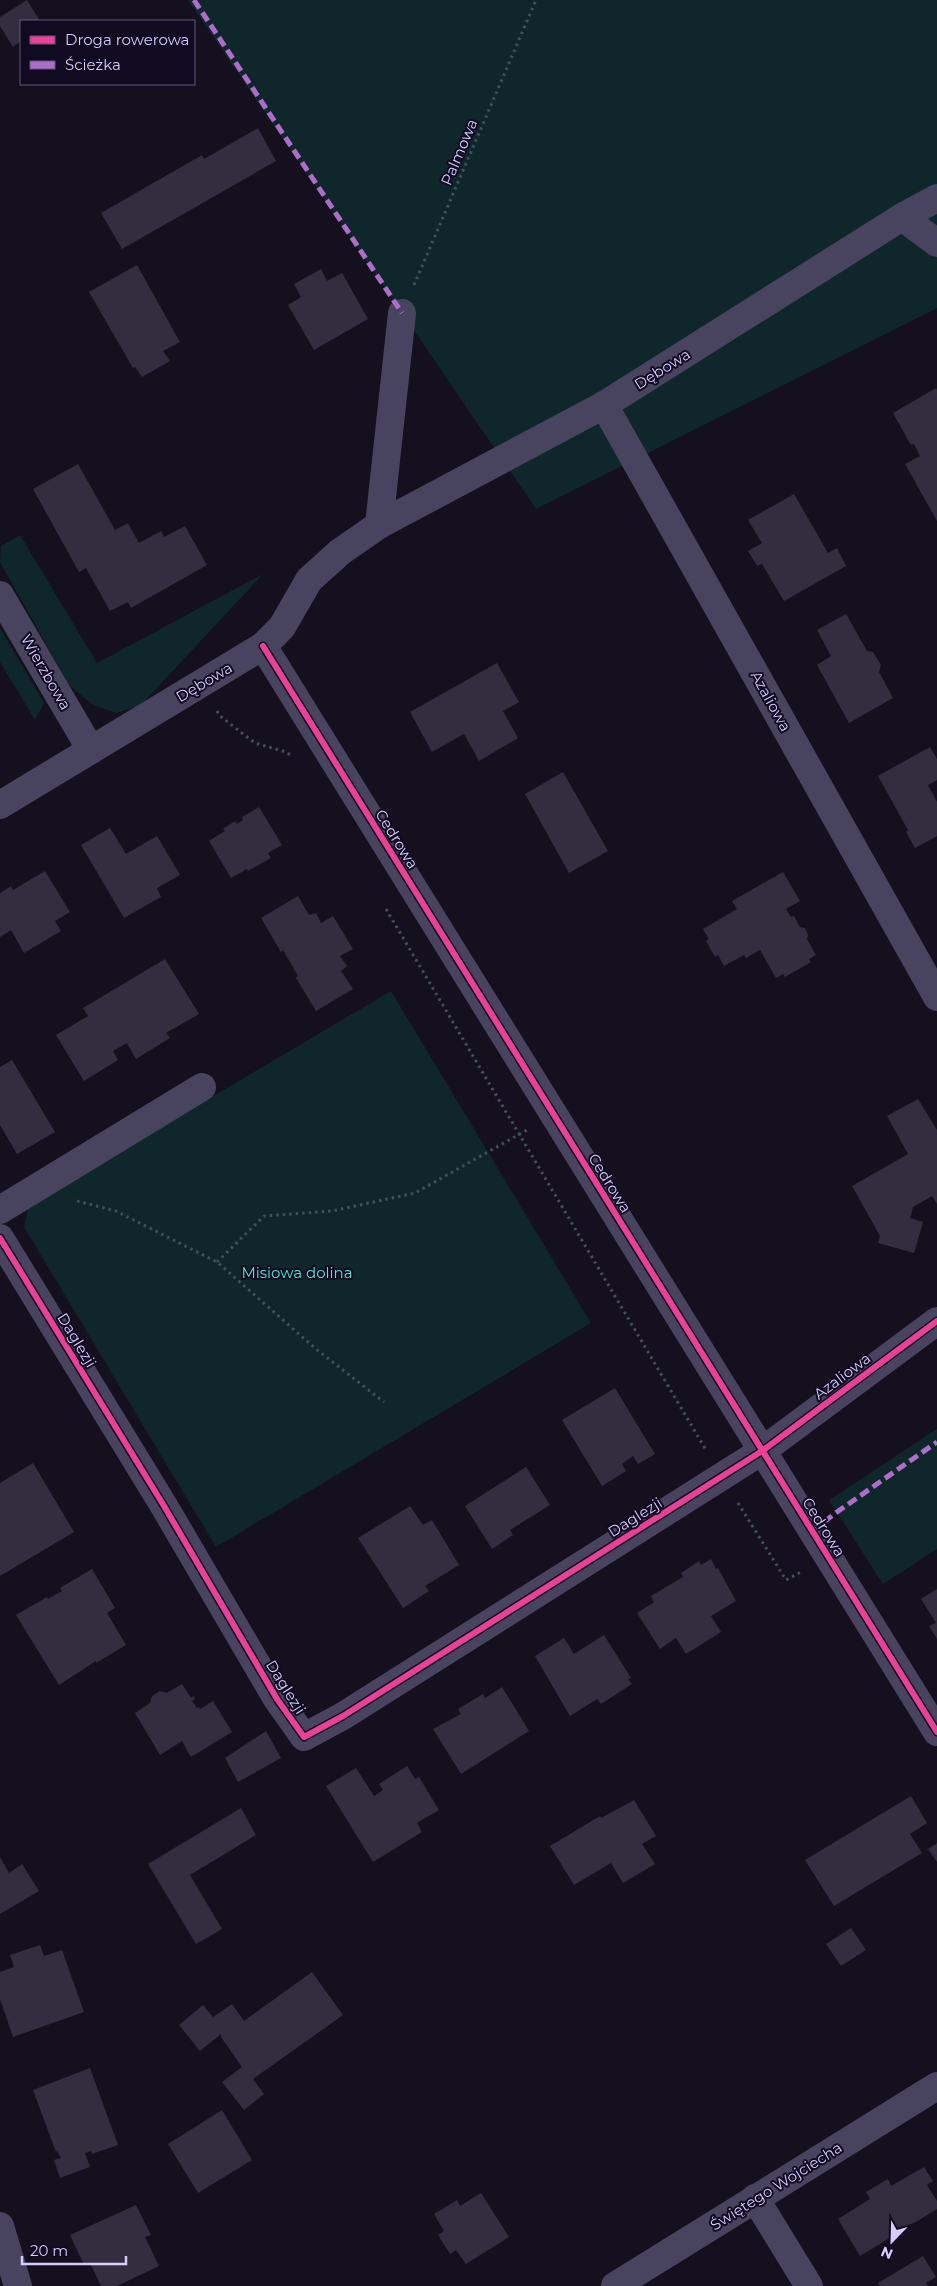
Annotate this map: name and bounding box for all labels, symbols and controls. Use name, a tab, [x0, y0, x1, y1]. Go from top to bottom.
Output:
legend	[20, 20, 195, 85]
text: Droga rowerowa	[65, 30, 189, 49]
text: Ścieżka	[65, 55, 121, 74]
street label: Palmowa	[437, 116, 481, 188]
street label: Dębowa	[630, 344, 694, 394]
street label: Wierzbowa	[17, 631, 75, 713]
street label: Dębowa	[172, 658, 236, 706]
street label: Azaliowa	[747, 667, 795, 735]
street label: Cedrowa	[371, 806, 423, 872]
street label: Cedrowa	[584, 1150, 636, 1216]
park label: Misiowa dolina	[241, 1263, 353, 1282]
street label: Daglezji	[53, 1309, 101, 1371]
street label: Azaliowa	[810, 1348, 874, 1404]
street label: Daglezji	[604, 1493, 666, 1541]
street label: Cedrowa	[798, 1494, 850, 1560]
street label: Daglezji	[262, 1656, 310, 1718]
street label: Świętego Wojciecha	[707, 2138, 845, 2234]
north arrow	[867, 2216, 917, 2266]
scale bar	[22, 2234, 126, 2266]
text: 20 m	[30, 2241, 68, 2260]
text: N	[878, 2242, 896, 2263]

